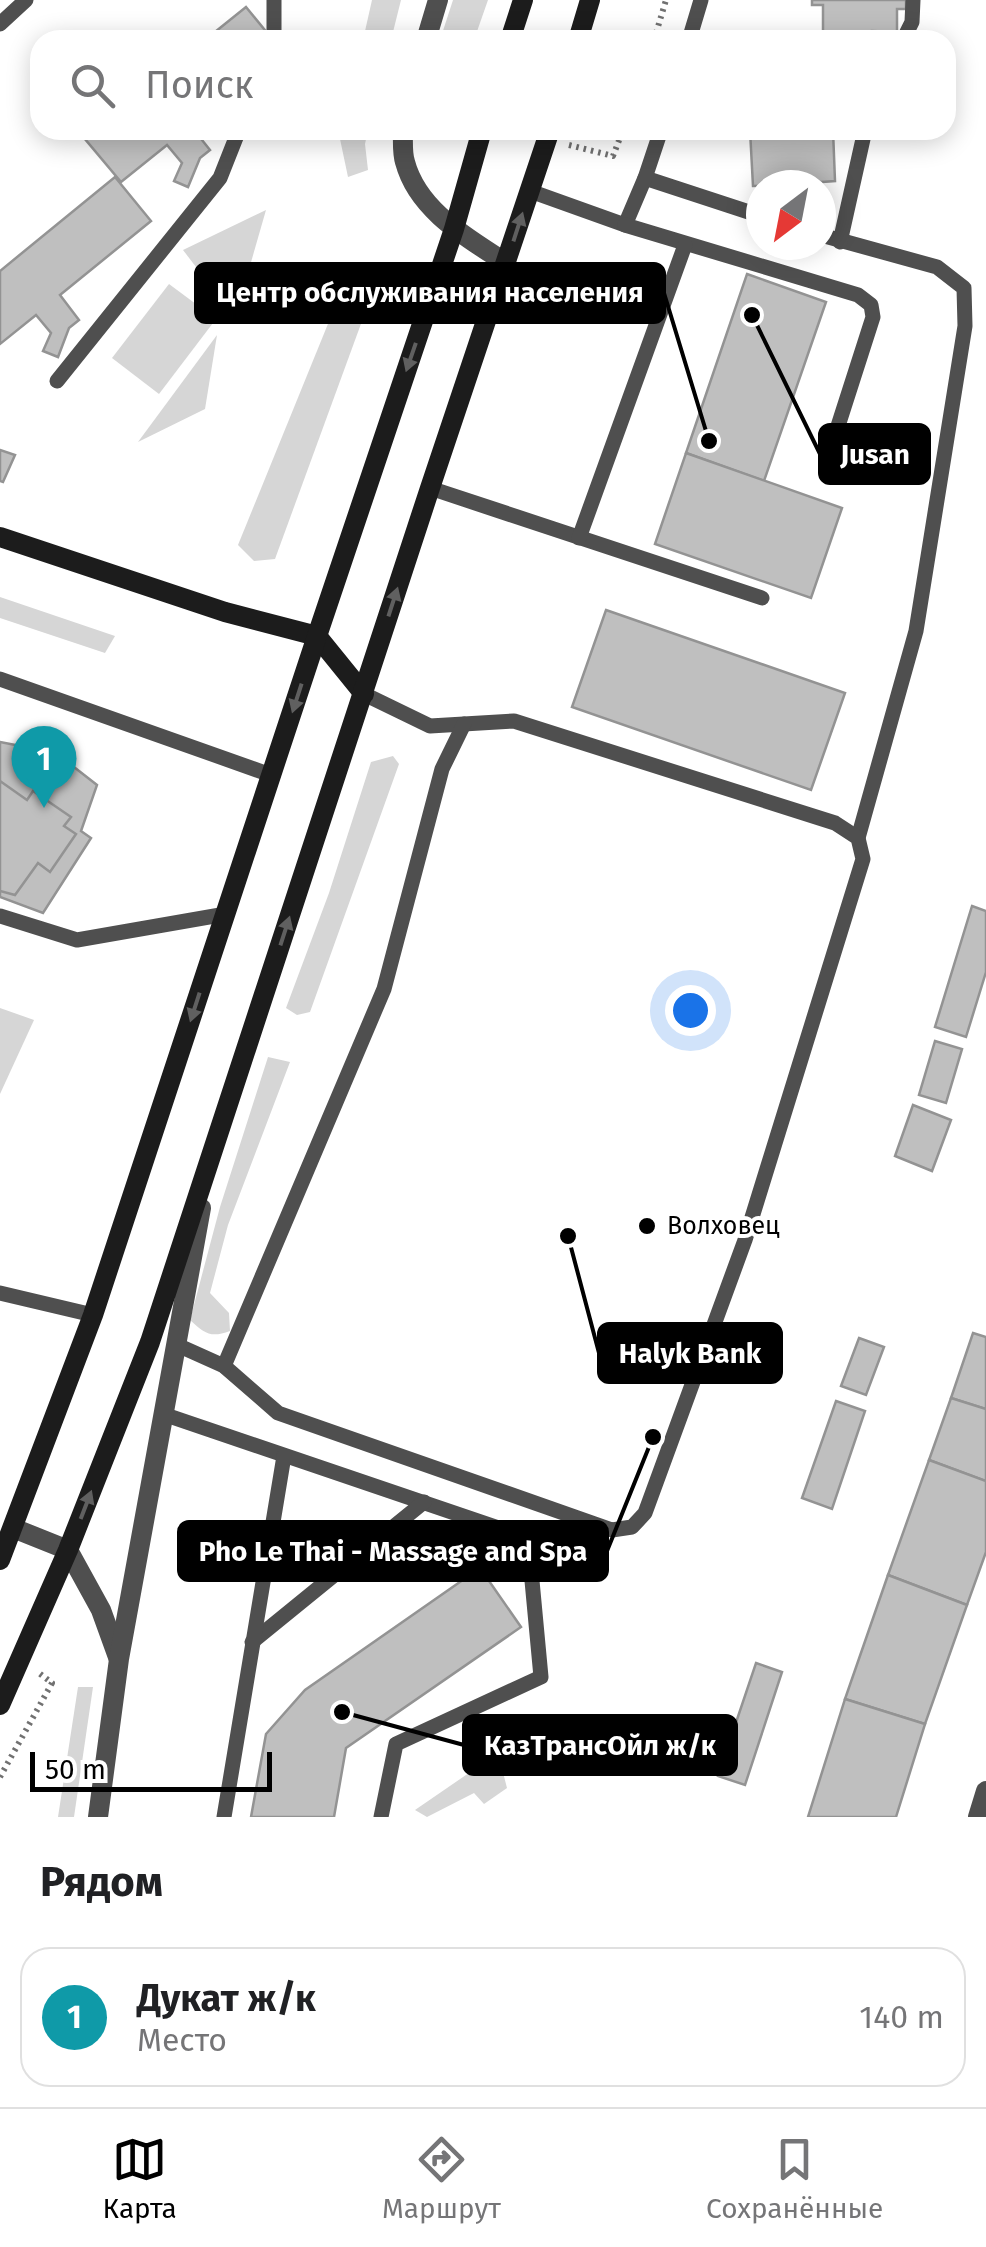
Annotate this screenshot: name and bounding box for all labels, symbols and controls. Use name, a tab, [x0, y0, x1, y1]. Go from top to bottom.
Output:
search box	[30, 30, 956, 140]
icon: search	[65, 58, 120, 113]
text: Поиск	[145, 62, 254, 108]
north arrow	[746, 170, 836, 260]
one-way arrow	[512, 211, 527, 241]
callout: Центр обслуживания населения	[196, 264, 664, 322]
text: Центр обслуживания населения	[216, 276, 644, 309]
one-way arrow	[403, 342, 418, 372]
callout: Jusan	[820, 425, 929, 483]
text: Jusan	[839, 438, 910, 471]
one-way arrow	[387, 586, 402, 616]
one-way arrow	[288, 683, 303, 713]
pin: 1	[12, 726, 76, 808]
one-way arrow	[279, 916, 294, 946]
your location	[665, 985, 716, 1036]
one-way arrow	[187, 992, 202, 1022]
place label: Волховец	[667, 1211, 780, 1241]
marker: Волховец	[636, 1215, 658, 1237]
callout: Halyk Bank	[599, 1324, 781, 1382]
text: Halyk Bank	[619, 1337, 762, 1370]
one-way arrow	[79, 1489, 95, 1519]
callout: Pho Le Thai - Massage and Spa	[179, 1522, 607, 1580]
text: Pho Le Thai - Massage and Spa	[199, 1535, 587, 1568]
callout: КазТрансОйл ж/к	[464, 1716, 736, 1774]
text: КазТрансОйл ж/к	[484, 1729, 717, 1762]
scale bar	[30, 1747, 272, 1792]
text: 50 m	[45, 1753, 106, 1786]
text: Рядом	[40, 1857, 163, 1907]
text: Дукат ж/к	[137, 1975, 316, 2021]
text: 1	[67, 1998, 82, 2036]
text: 140 m	[859, 1998, 944, 2036]
text: Место	[137, 2021, 227, 2059]
tab: Карта	[103, 2132, 177, 2225]
tab: Маршрут	[382, 2132, 501, 2225]
tab: Сохранённые	[706, 2132, 883, 2225]

